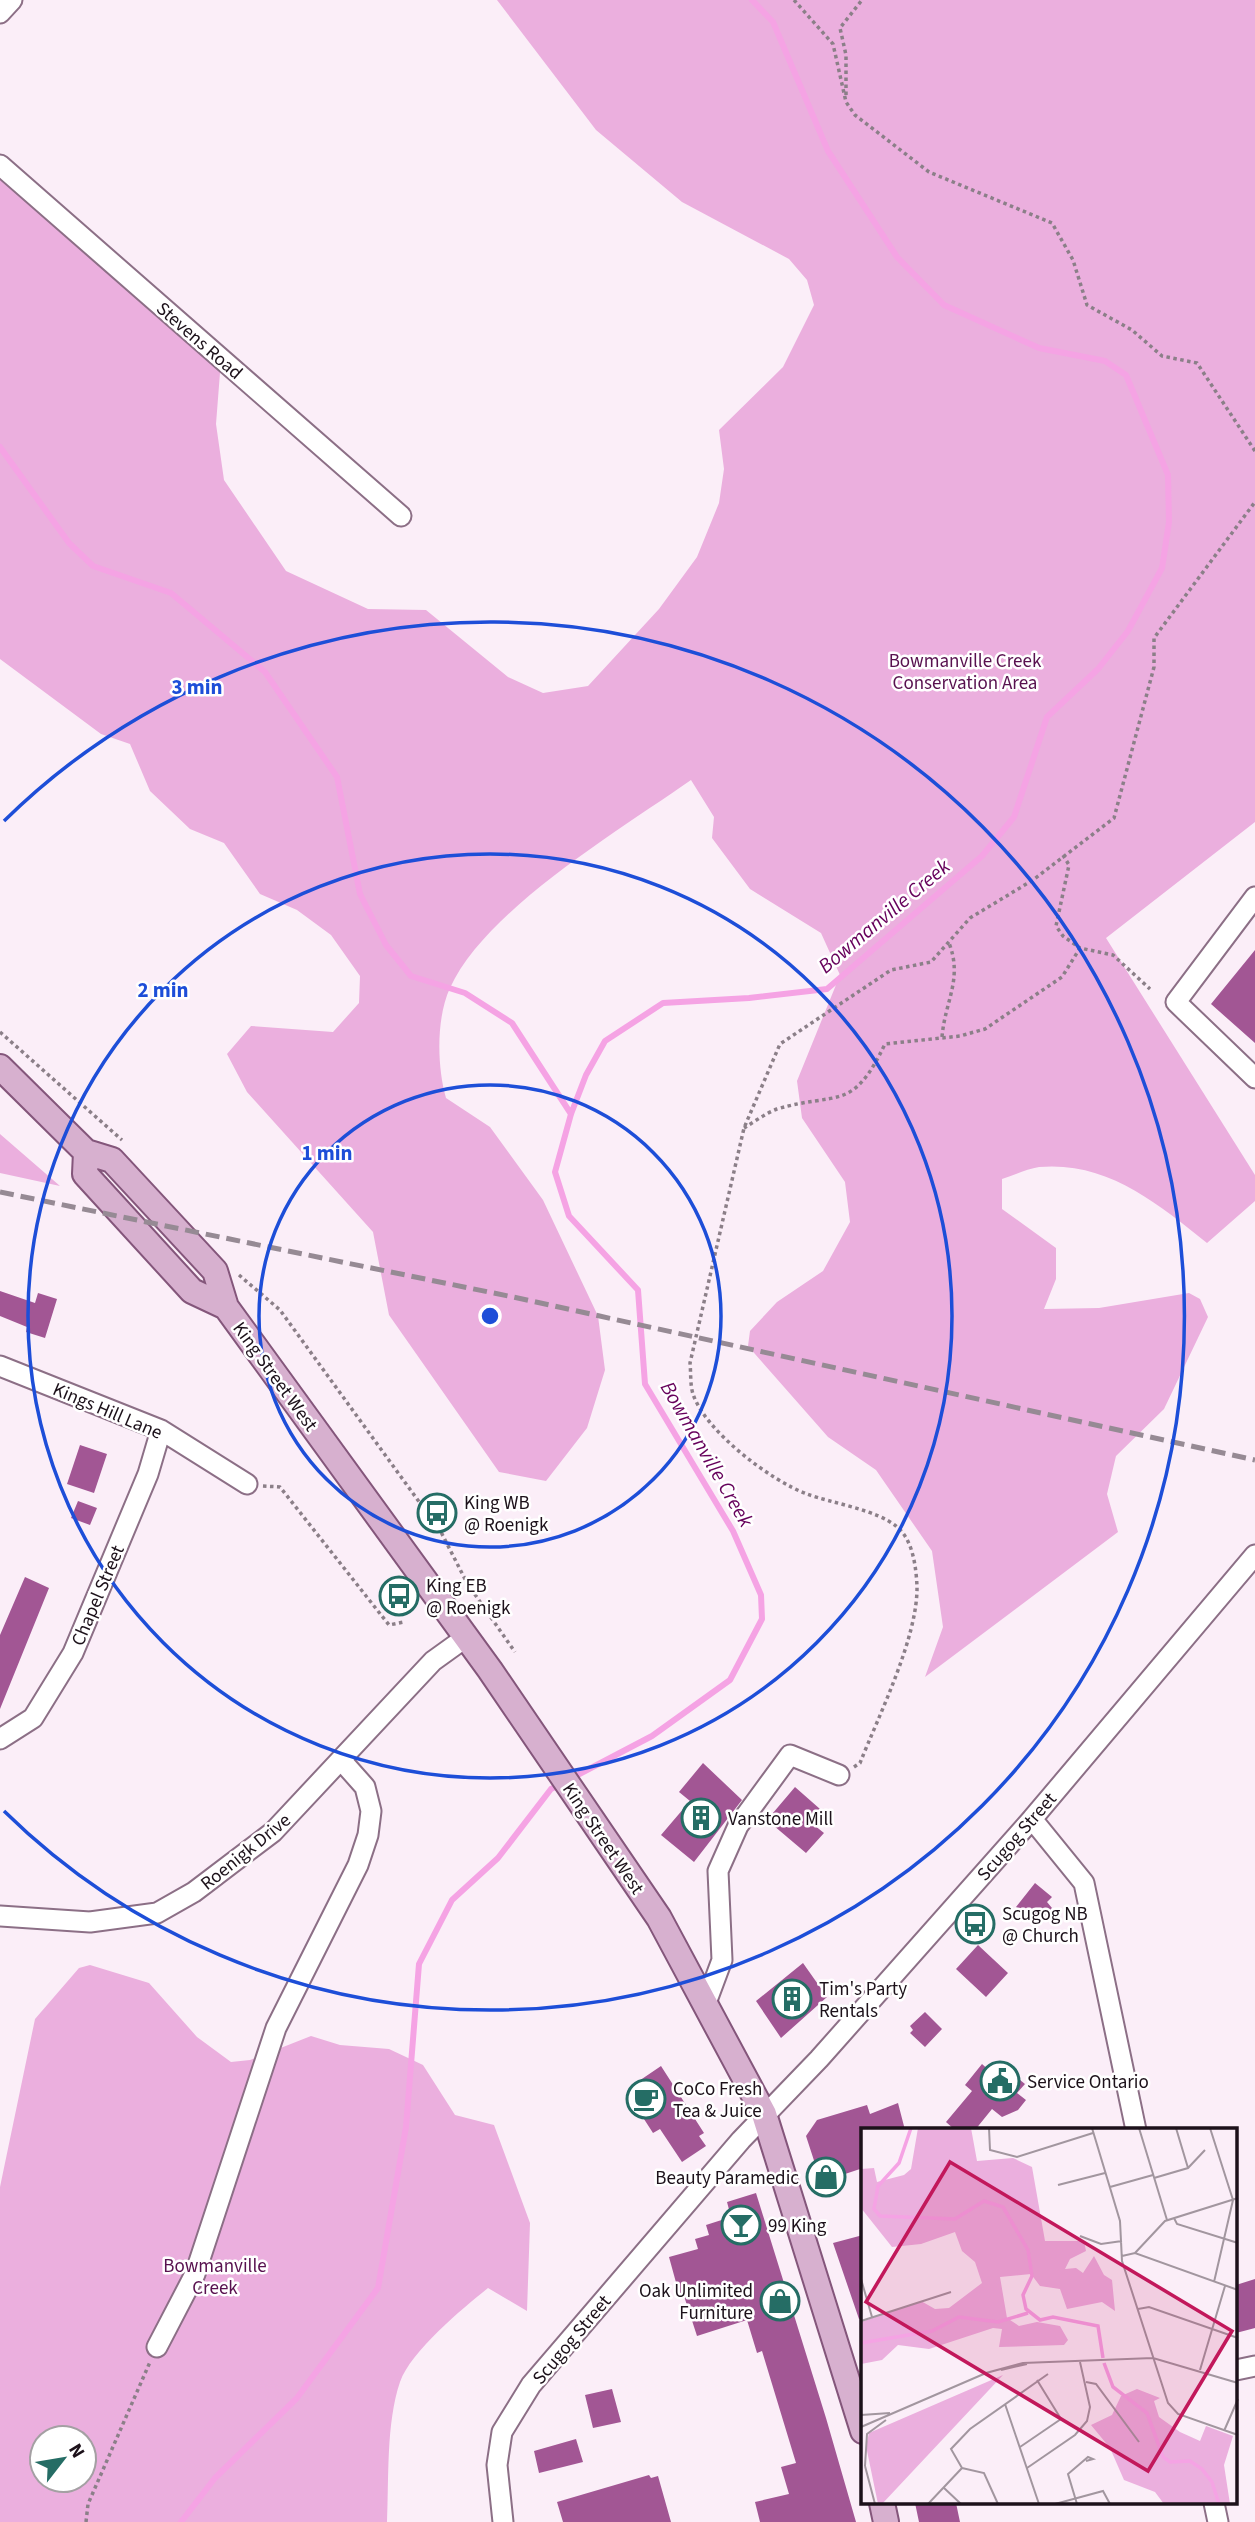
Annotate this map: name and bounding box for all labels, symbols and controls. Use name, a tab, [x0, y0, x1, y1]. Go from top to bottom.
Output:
street label: Stevens Road	[150, 296, 248, 386]
park label: Bowmanville Creek Conservation Area	[889, 648, 1042, 697]
text: 3 min	[171, 672, 223, 702]
water label: Bowmanville Creek	[811, 851, 957, 980]
text: 2 min	[137, 975, 189, 1005]
text: 1 min	[301, 1138, 353, 1168]
centre of rings	[478, 1304, 502, 1328]
street label: King Street West	[226, 1317, 324, 1438]
water label: Bowmanville Creek	[653, 1375, 762, 1533]
street label: Kings Hill Lane	[48, 1376, 166, 1447]
place label: King WB @ Roenigk	[464, 1490, 549, 1539]
bus stop icon: King WB @ Roenigk	[416, 1492, 458, 1534]
street label: Chapel Street	[65, 1541, 132, 1650]
place label: King EB @ Roenigk	[426, 1573, 511, 1622]
bus stop icon: King EB @ Roenigk	[378, 1575, 420, 1617]
street label: King Street West	[555, 1778, 650, 1900]
street label: Scugog Street	[971, 1786, 1064, 1887]
building icon: Vanstone Mill	[680, 1797, 722, 1839]
place label: Vanstone Mill	[728, 1806, 833, 1833]
street label: Roenigk Drive	[195, 1807, 297, 1897]
place label: Scugog NB @ Church	[1002, 1901, 1088, 1950]
bus stop icon: Scugog NB @ Church	[954, 1903, 996, 1945]
place label: Tim's Party Rentals	[819, 1976, 907, 2025]
building icon: Tim's Party Rentals	[771, 1978, 813, 2020]
public building icon: Service Ontario	[979, 2060, 1021, 2102]
place label: Service Ontario	[1027, 2069, 1149, 2096]
place label: CoCo Fresh Tea & Juice	[673, 2076, 762, 2125]
cafe icon: CoCo Fresh Tea & Juice	[625, 2078, 667, 2120]
inset map	[861, 2128, 1238, 2504]
shop icon: Beauty Paramedic	[805, 2156, 847, 2198]
place label: Beauty Paramedic	[655, 2165, 799, 2192]
bar icon: 99 King	[720, 2204, 762, 2246]
place label: 99 King	[768, 2213, 827, 2240]
park label: Bowmanville Creek	[163, 2253, 267, 2302]
place label: Oak Unlimited Furniture	[639, 2278, 753, 2327]
shop icon: Oak Unlimited Furniture	[759, 2280, 801, 2322]
street label: Scugog Street	[527, 2289, 618, 2391]
north arrow	[28, 2424, 98, 2494]
text: N	[61, 2439, 91, 2463]

